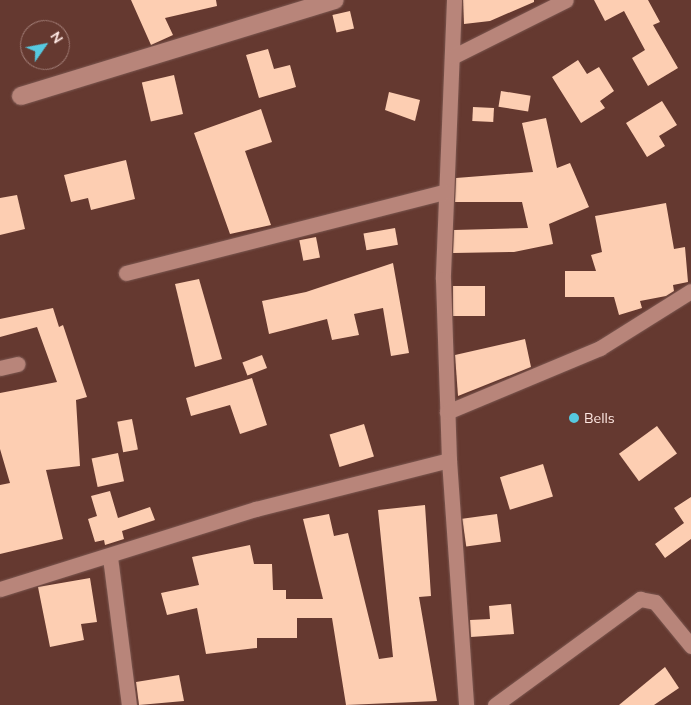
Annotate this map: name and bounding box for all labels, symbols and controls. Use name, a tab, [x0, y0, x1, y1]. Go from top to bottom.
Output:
north arrow	[20, 20, 70, 70]
text: N	[46, 28, 67, 47]
place label: Bells	[584, 410, 615, 426]
marker: Bells	[568, 412, 580, 424]

